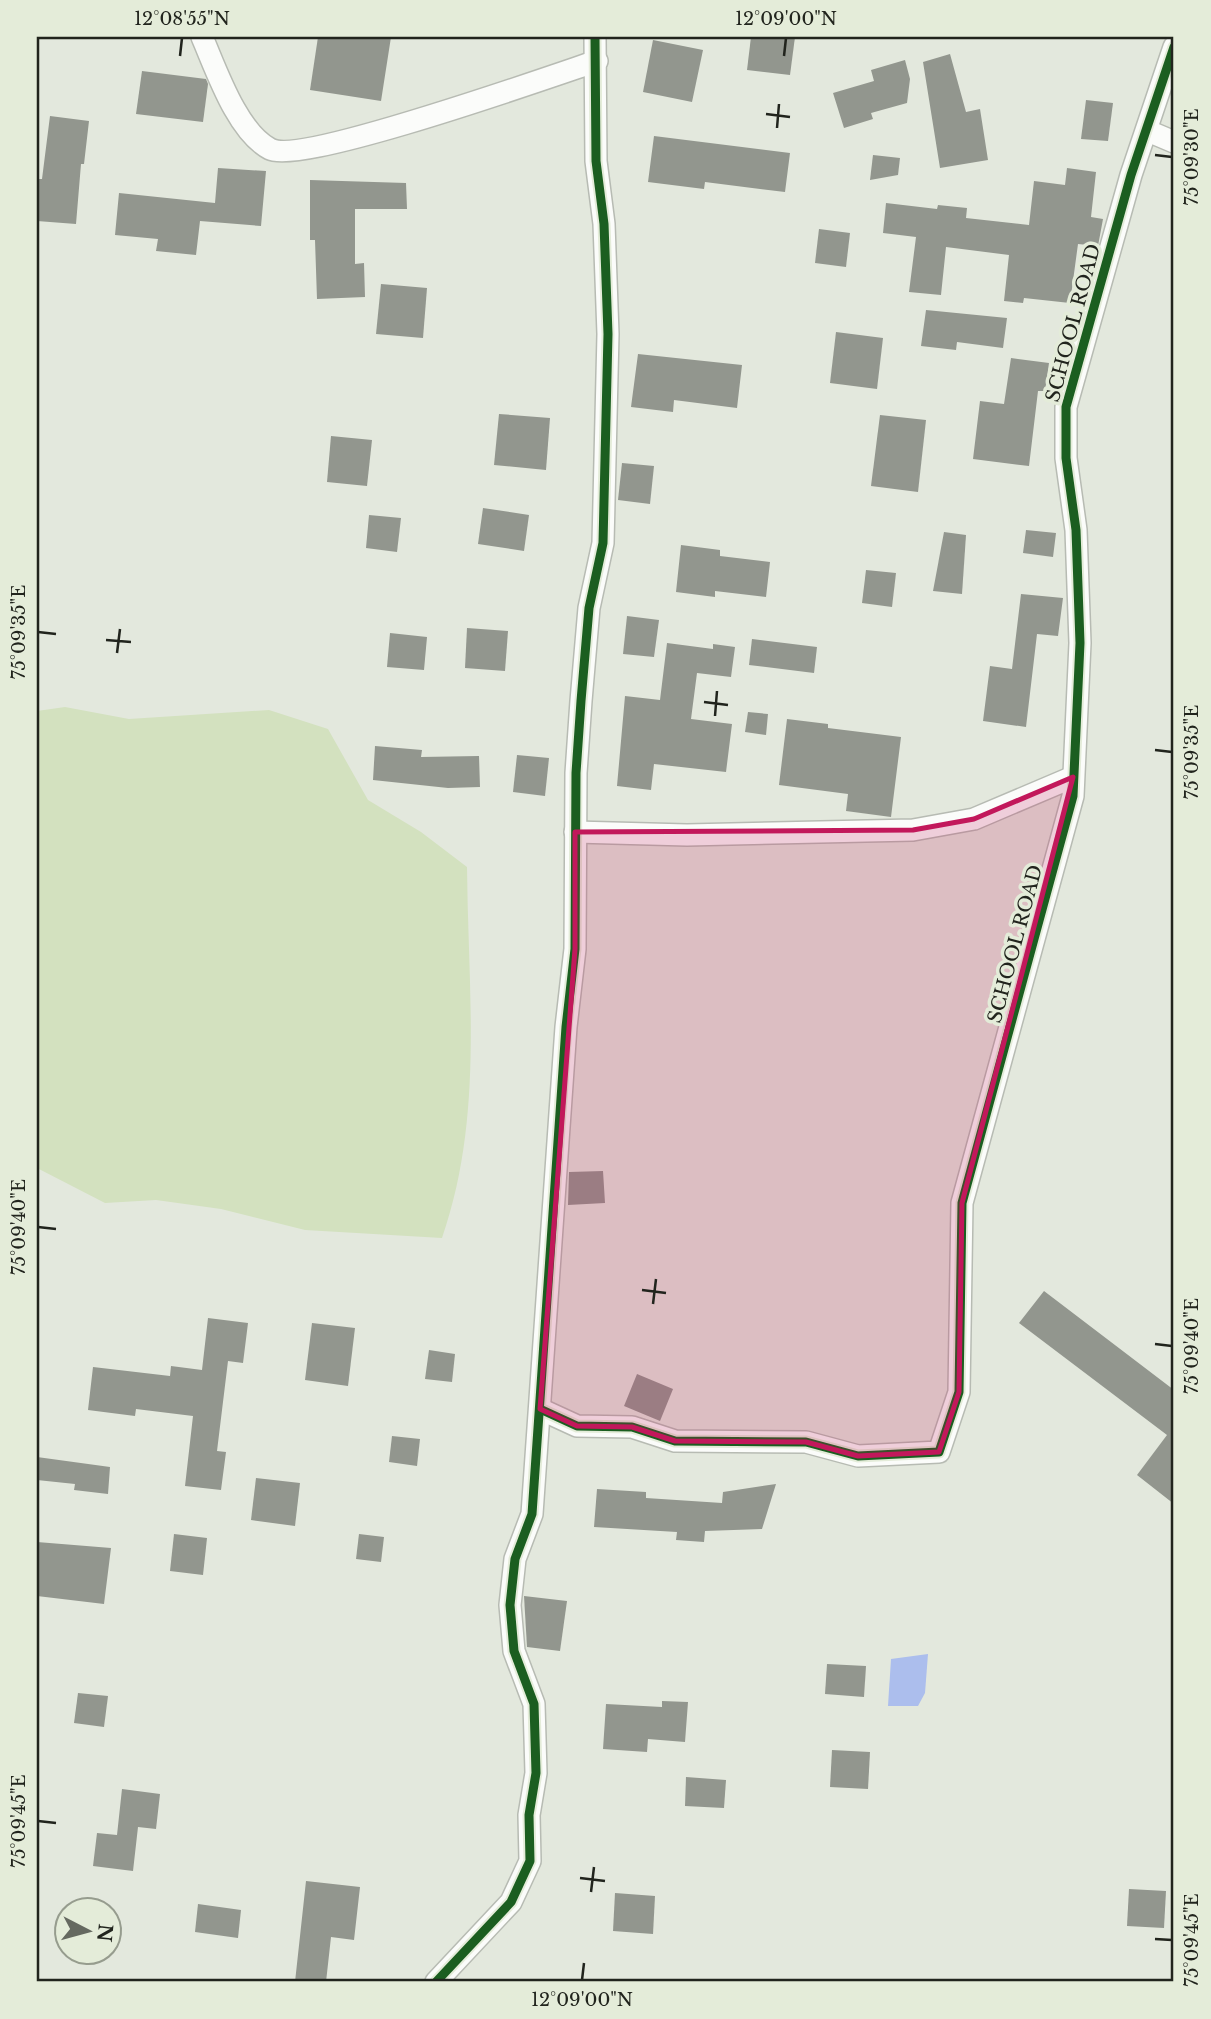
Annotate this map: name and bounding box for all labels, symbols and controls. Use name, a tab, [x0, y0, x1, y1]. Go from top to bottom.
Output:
text: 12°08'55"N	[134, 8, 230, 30]
text: 12°09'00"N	[735, 8, 837, 30]
text: 75°09'30"E	[1181, 108, 1203, 206]
street label: SCHOOL ROAD	[1041, 241, 1105, 405]
text: 75°09'35"E	[8, 585, 30, 679]
text: 75°09'35"E	[1181, 705, 1203, 799]
street label: SCHOOL ROAD	[983, 862, 1047, 1026]
text: 75°09'40"E	[8, 1179, 30, 1275]
text: 75°09'40"E	[1181, 1298, 1203, 1394]
text: 75°09'45"E	[8, 1774, 30, 1868]
text: 75°09'45"E	[1181, 1893, 1203, 1987]
north arrow	[52, 1896, 122, 1966]
text: N	[92, 1923, 117, 1943]
text: 12°09'00"N	[531, 1989, 633, 2011]

